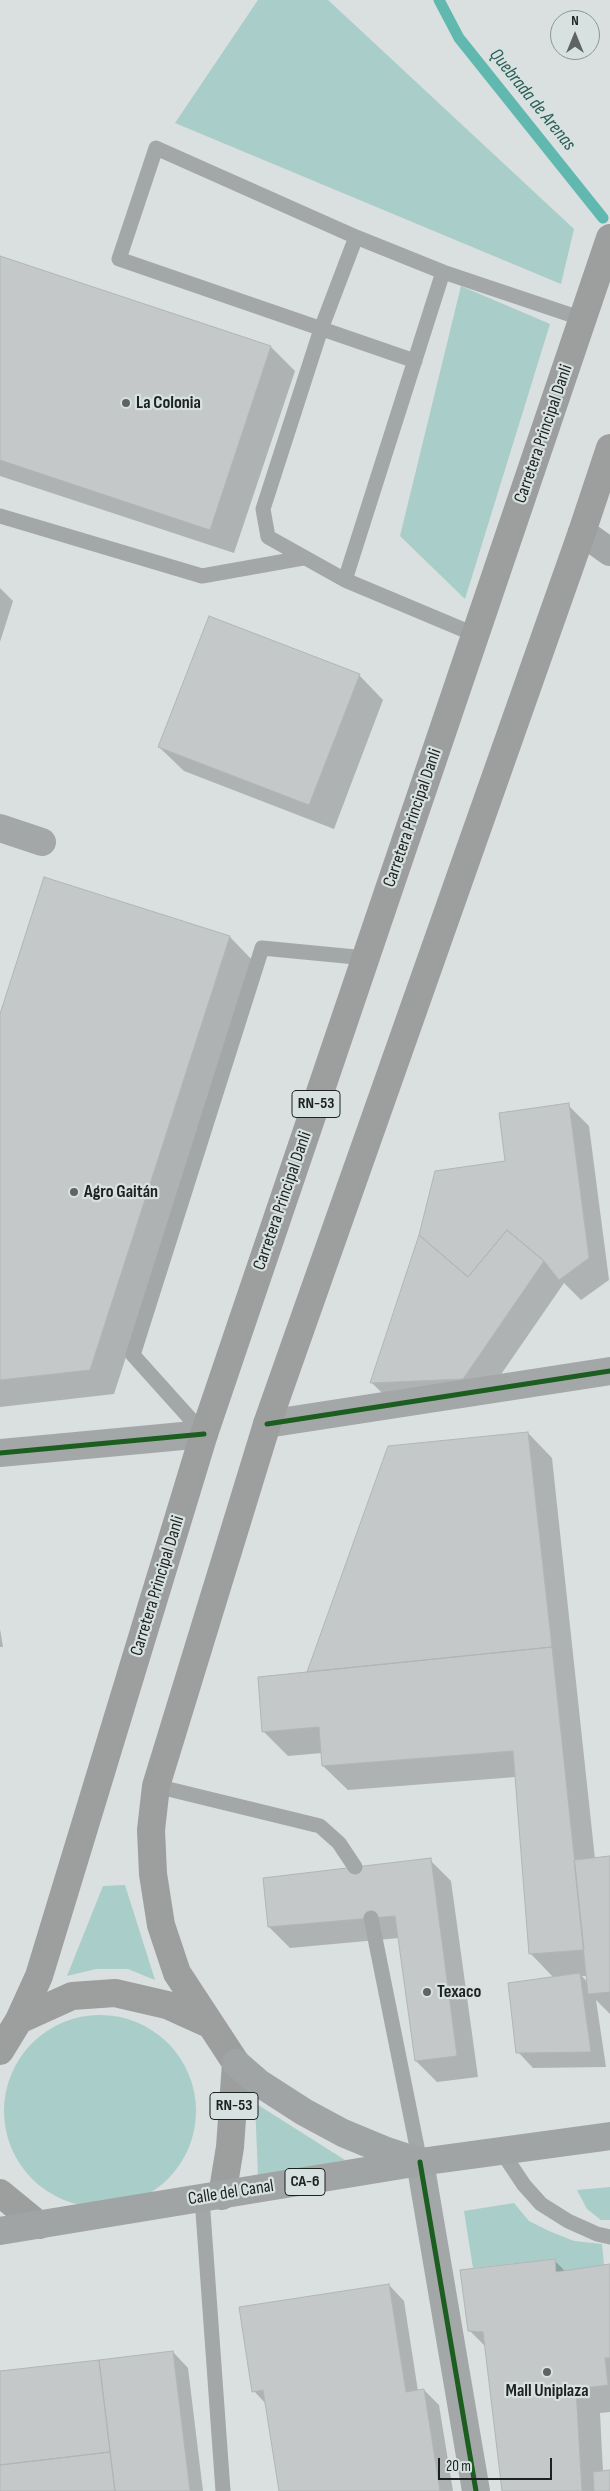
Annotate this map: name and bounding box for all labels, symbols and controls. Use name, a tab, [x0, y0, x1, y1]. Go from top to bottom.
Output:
north arrow	[550, 10, 600, 60]
text: N	[571, 12, 579, 29]
water label: Quebrada de Arenas	[484, 44, 580, 156]
street label: Carretera Principal Danli	[510, 362, 578, 506]
place label: La Colonia	[136, 392, 201, 414]
marker: La Colonia	[120, 397, 132, 409]
street label: Carretera Principal Danli	[379, 746, 447, 890]
road number: RN-53	[292, 1090, 340, 1118]
street label: Carretera Principal Danli	[249, 1129, 317, 1273]
place label: Agro Gaitán	[84, 1181, 158, 1203]
marker: Agro Gaitán	[68, 1186, 80, 1198]
street label: Carretera Principal Danli	[126, 1513, 190, 1659]
place label: Texaco	[437, 1981, 481, 2003]
marker: Texaco	[421, 1986, 433, 1998]
road number: RN-53	[210, 2092, 258, 2120]
road number: CA-6	[285, 2168, 325, 2196]
street label: Calle del Canal	[187, 2176, 275, 2210]
marker: Mall Uniplaza	[541, 2366, 553, 2378]
place label: Mall Uniplaza	[506, 2380, 588, 2402]
scale bar	[440, 2448, 554, 2480]
text: 20 m	[446, 2457, 471, 2476]

